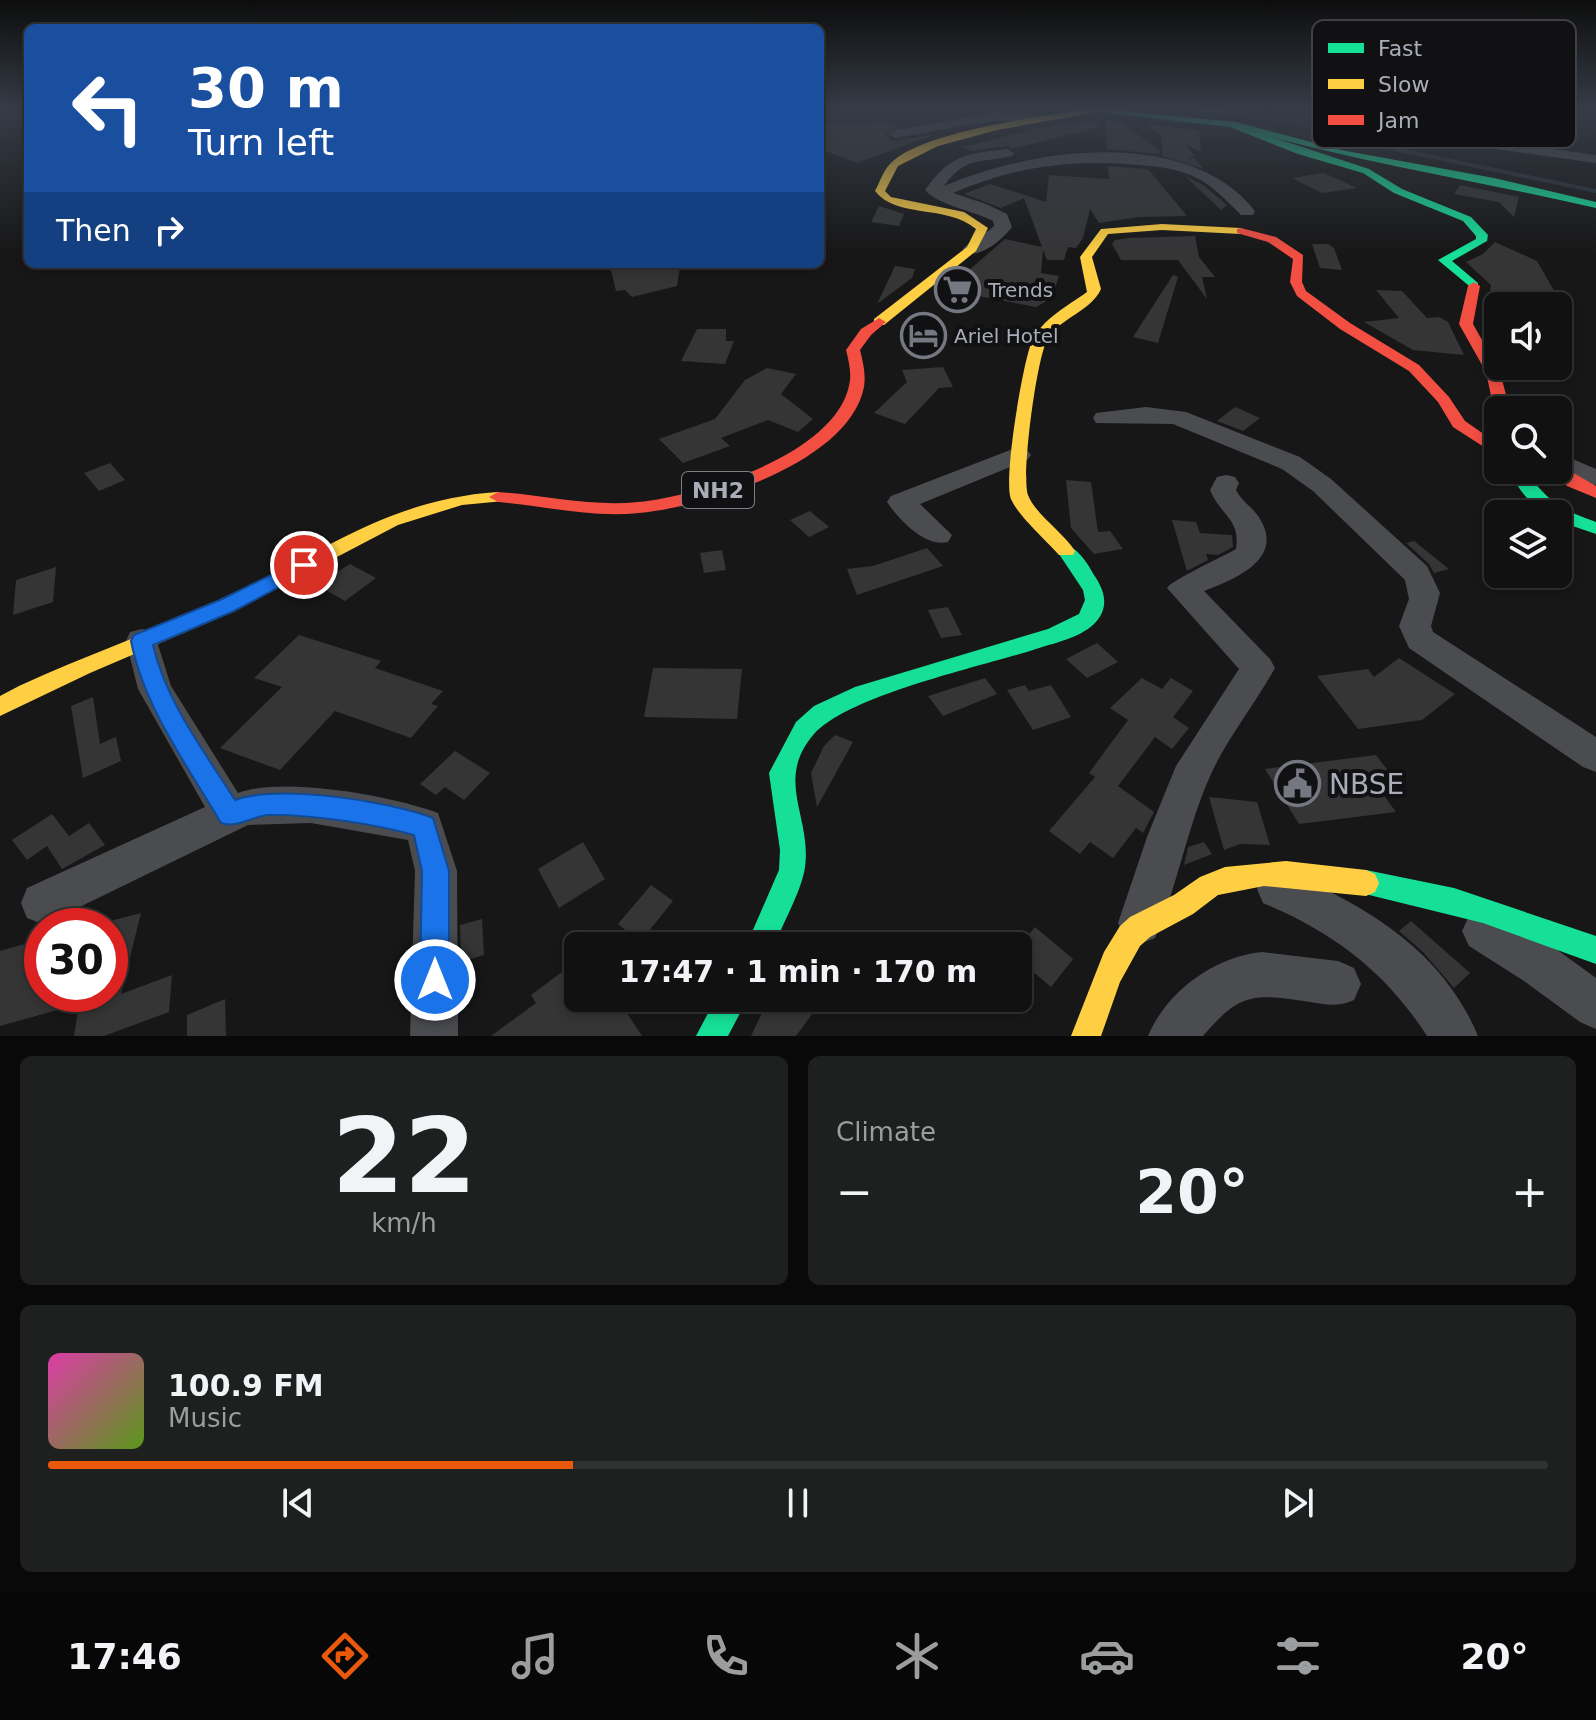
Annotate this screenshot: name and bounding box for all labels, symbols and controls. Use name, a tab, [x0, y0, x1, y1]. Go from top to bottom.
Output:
legend	[1312, 20, 1576, 148]
text: Fast	[1378, 36, 1423, 61]
text: 30 m	[188, 55, 344, 120]
icon: left	[56, 56, 160, 160]
text: Slow	[1378, 72, 1430, 97]
text: Jam	[1376, 108, 1419, 133]
text: Turn left	[188, 122, 334, 163]
icon: right	[147, 208, 191, 252]
text: Then	[56, 213, 131, 248]
supermarket icon: Trends	[933, 266, 981, 314]
place label: Trends	[987, 278, 1053, 302]
map controls	[1484, 292, 1572, 588]
button: sound	[1484, 292, 1572, 380]
hotel icon: Ariel Hotel	[899, 312, 947, 360]
place label: Ariel Hotel	[954, 324, 1059, 348]
button: search	[1484, 396, 1572, 484]
road number: NH2	[682, 472, 754, 508]
button: layers	[1484, 500, 1572, 588]
pin	[270, 531, 338, 599]
icon: arrive	[282, 543, 326, 587]
public building icon: NBSE	[1274, 760, 1322, 808]
place label: NBSE	[1329, 768, 1404, 801]
speed limit sign: 30	[24, 908, 128, 1012]
position arrow	[393, 938, 477, 1022]
text: 17:47 · 1 min · 170 m	[619, 954, 977, 989]
text: 22	[332, 1095, 476, 1217]
text: Climate	[836, 1117, 936, 1147]
text: 20°	[1135, 1157, 1249, 1227]
text: −	[836, 1166, 873, 1217]
text: +	[1511, 1166, 1548, 1217]
text: km/h	[371, 1208, 437, 1238]
text: 100.9 FM	[168, 1368, 324, 1403]
text: Music	[168, 1403, 242, 1433]
icon: previous	[276, 1481, 320, 1525]
icon: pause	[776, 1481, 820, 1525]
icon: next	[1276, 1481, 1320, 1525]
icon: directions	[317, 1628, 373, 1684]
icon: music	[507, 1628, 563, 1684]
icon: phone	[698, 1628, 754, 1684]
icon: climate	[889, 1628, 945, 1684]
icon: car	[1079, 1628, 1135, 1684]
icon: filters	[1270, 1628, 1326, 1684]
text: 17:46	[67, 1636, 182, 1677]
text: 20°	[1461, 1636, 1529, 1677]

